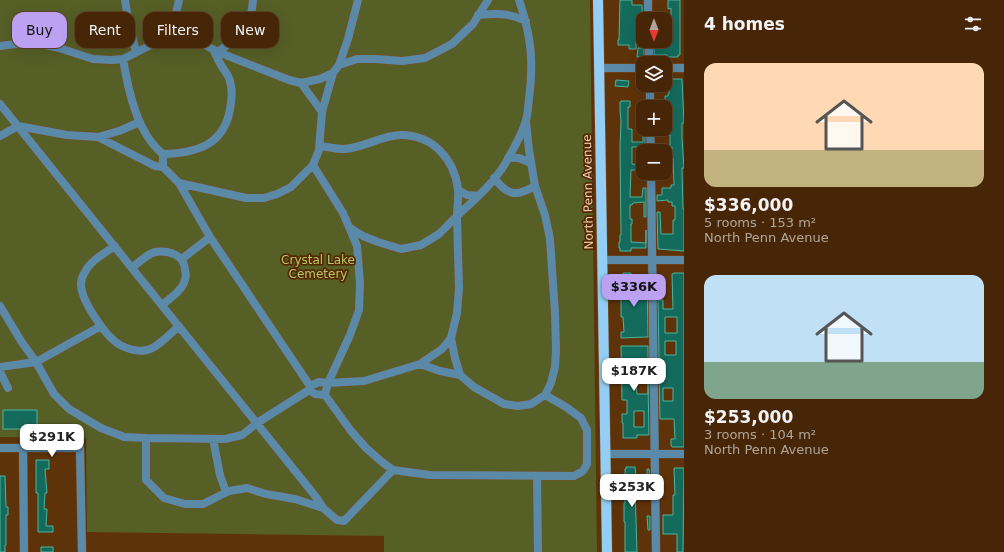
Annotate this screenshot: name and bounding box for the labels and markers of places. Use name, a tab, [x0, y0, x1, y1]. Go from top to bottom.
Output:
pin: $336K	[606, 274, 662, 308]
pin: $187K	[606, 358, 662, 392]
pin: $291K	[24, 424, 80, 458]
pin: $253K	[604, 474, 660, 508]

